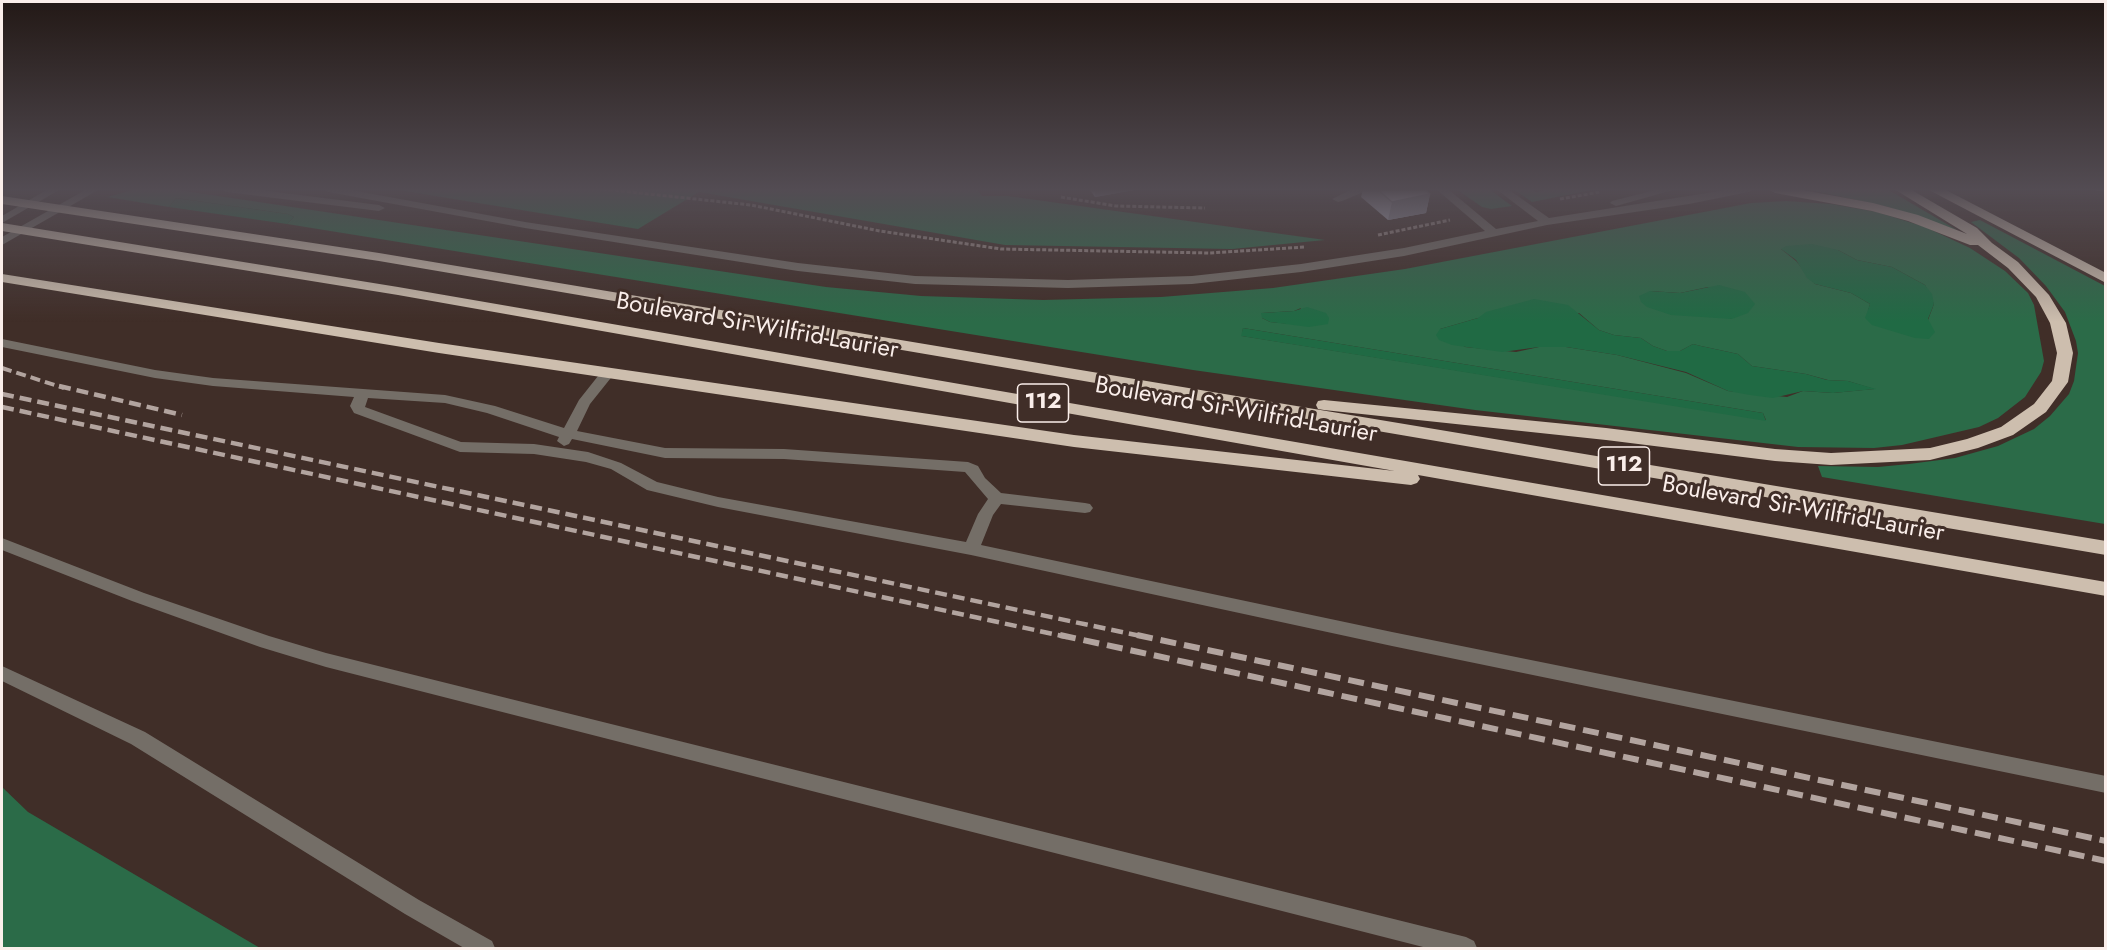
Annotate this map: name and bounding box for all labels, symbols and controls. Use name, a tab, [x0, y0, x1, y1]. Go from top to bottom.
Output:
street label: Boulevard Sir-Wilfrid-Laurier	[614, 288, 900, 366]
street label: Boulevard Sir-Wilfrid-Laurier	[1093, 372, 1379, 450]
road number: 112	[1018, 384, 1068, 422]
road number: 112	[1598, 447, 1650, 485]
street label: Boulevard Sir-Wilfrid-Laurier	[1660, 471, 1946, 549]

